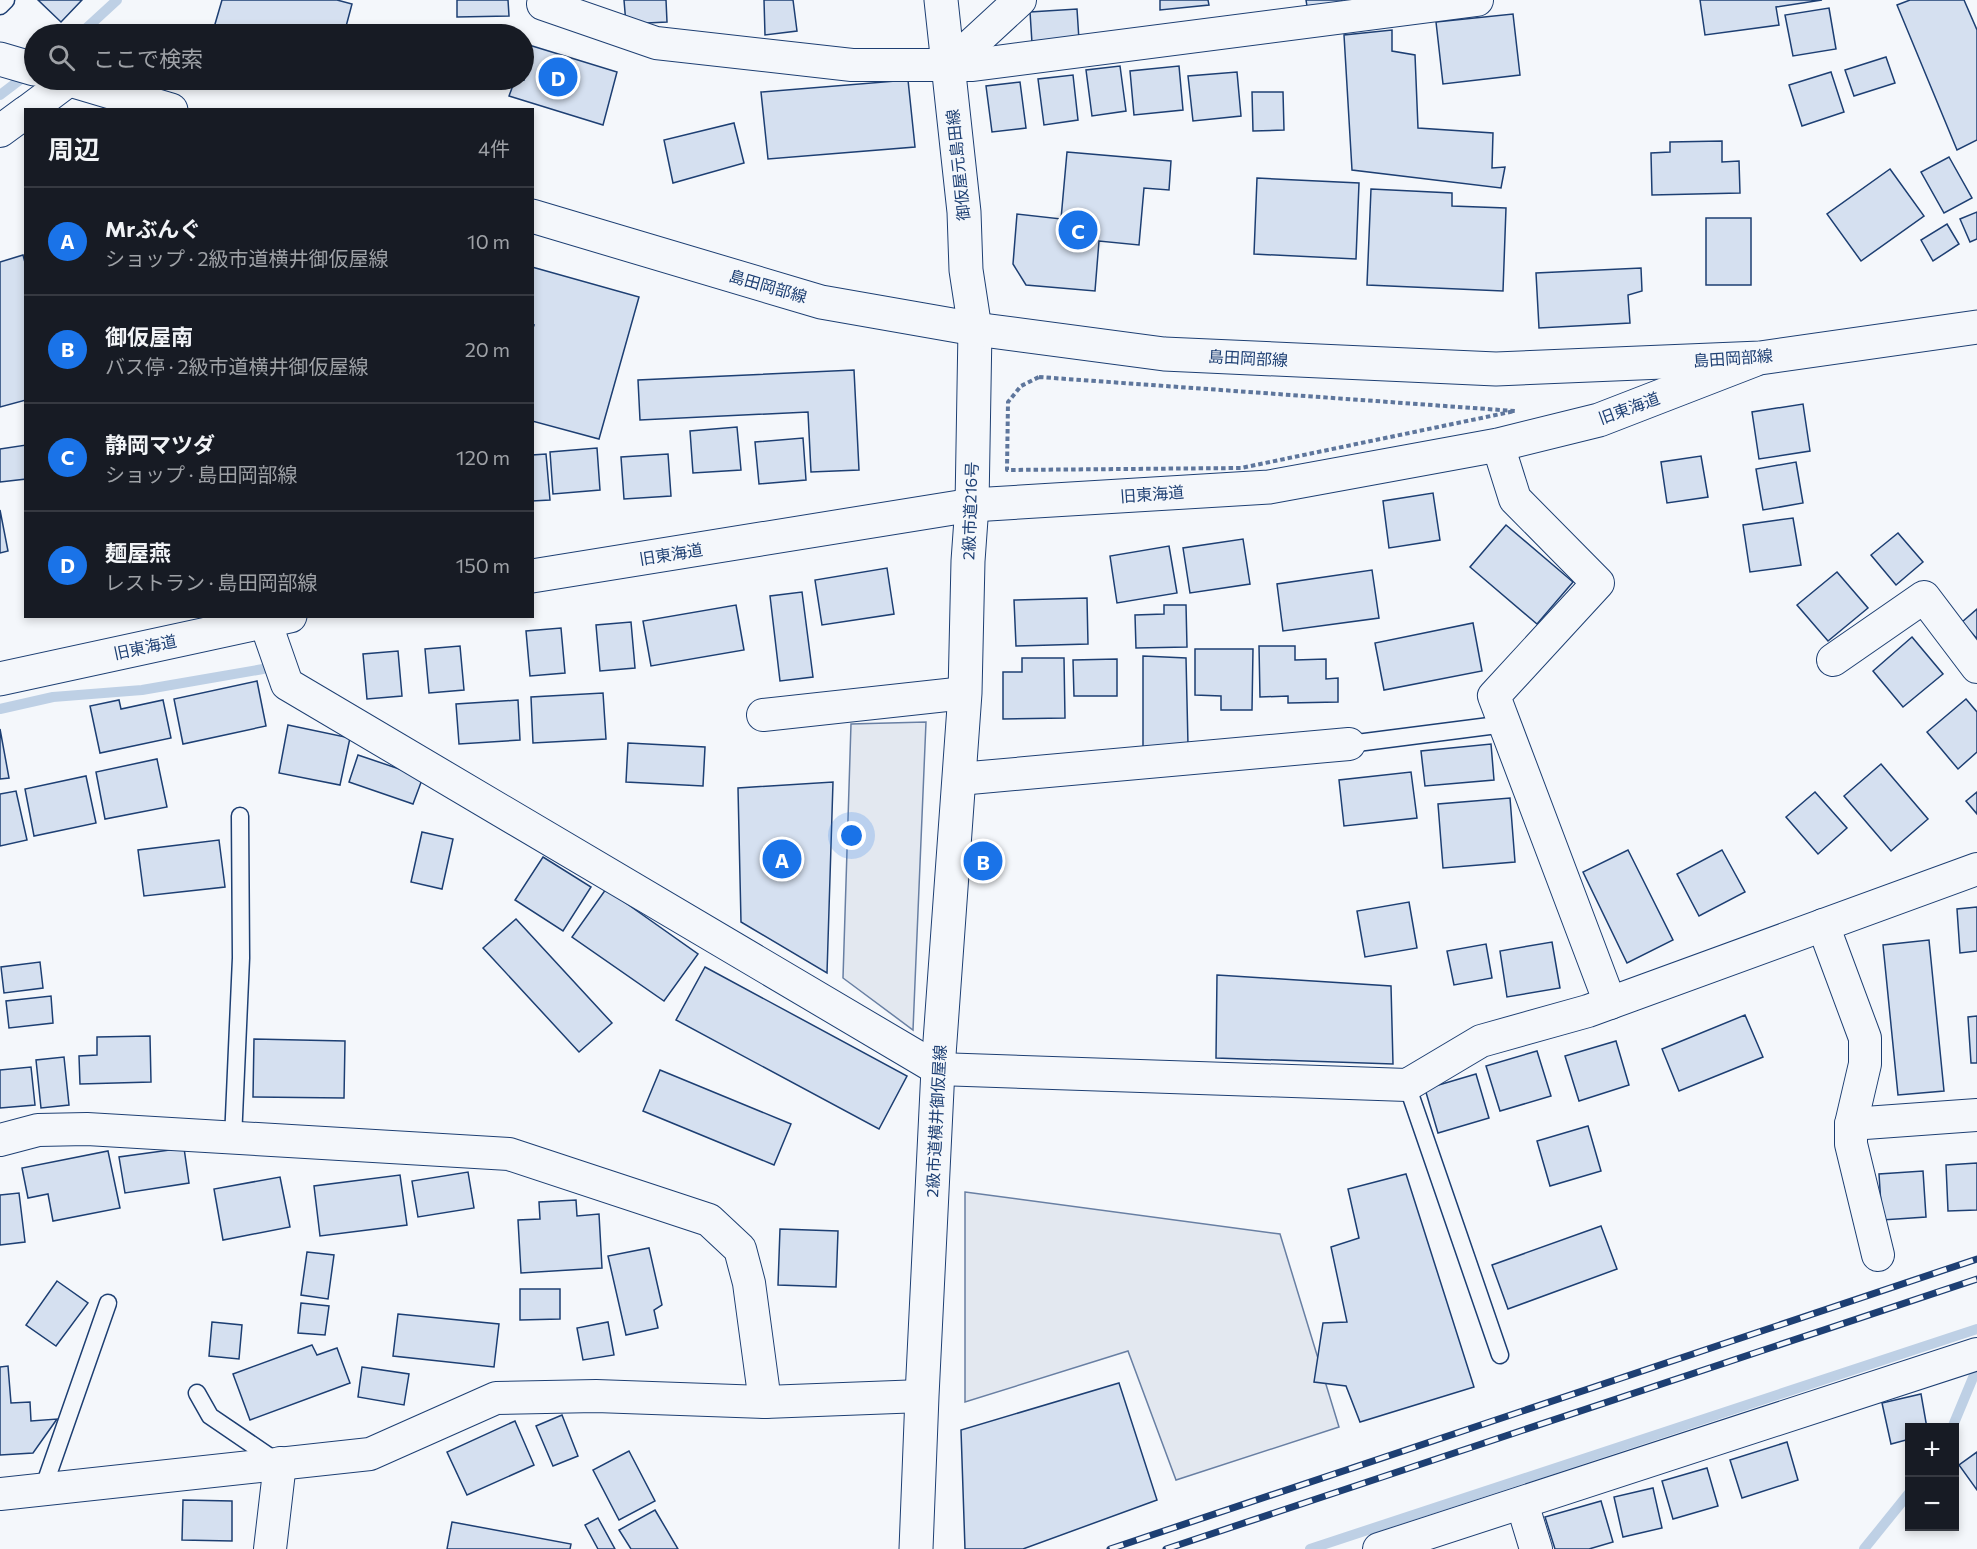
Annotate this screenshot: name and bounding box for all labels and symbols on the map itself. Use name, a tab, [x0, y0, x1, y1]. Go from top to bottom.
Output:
pin: D	[538, 54, 578, 100]
street label: 御仮屋元島田線	[942, 108, 973, 222]
pin: C	[1058, 208, 1098, 252]
street label: 島田岡部線	[727, 265, 809, 306]
street label: 島田岡部線	[1692, 345, 1774, 370]
street label: 島田岡部線	[1208, 346, 1288, 369]
street label: 旧東海道	[1596, 388, 1662, 427]
street label: 2級市道216号	[958, 462, 981, 560]
street label: 旧東海道	[1119, 482, 1185, 505]
street label: 旧東海道	[638, 539, 704, 568]
street label: 旧東海道	[112, 631, 178, 662]
your location	[837, 821, 866, 850]
pin: A	[762, 836, 802, 882]
pin: B	[964, 838, 1002, 884]
street label: 2級市道横井御仮屋線	[922, 1044, 949, 1198]

